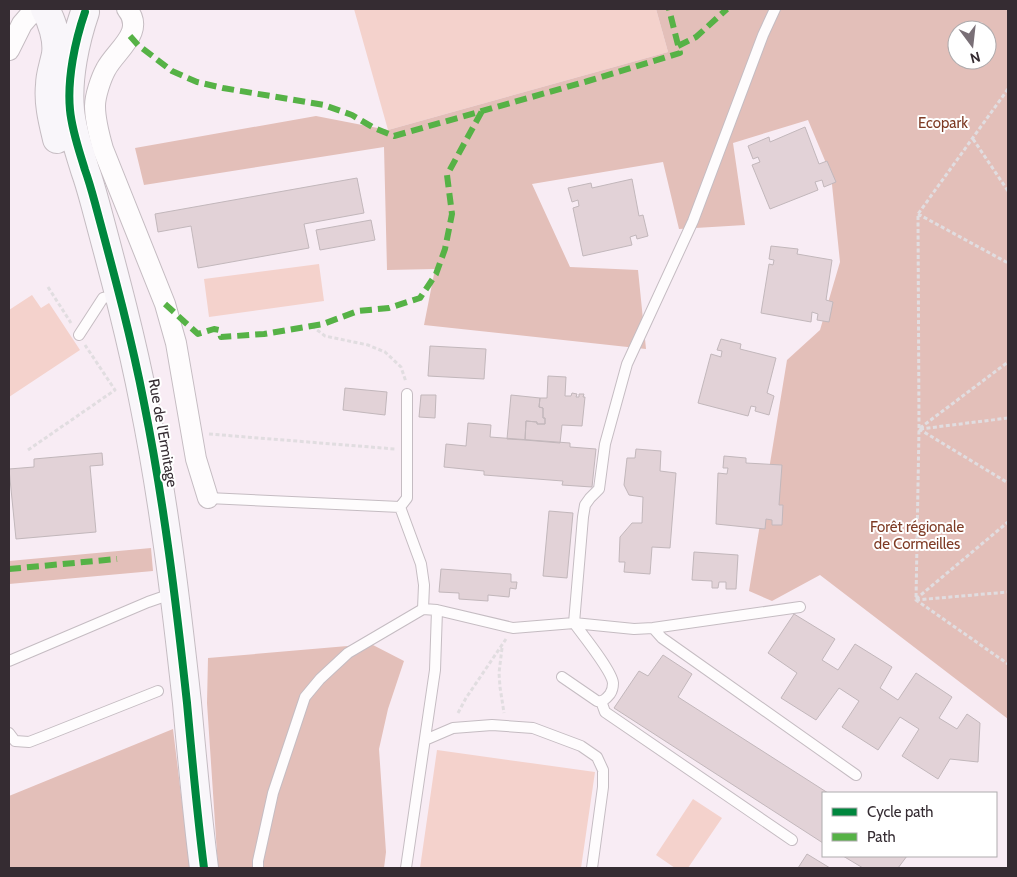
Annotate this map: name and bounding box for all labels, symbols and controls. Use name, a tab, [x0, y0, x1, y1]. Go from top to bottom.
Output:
north arrow	[947, 20, 997, 70]
text: N	[968, 48, 982, 68]
park label: Ecopark	[918, 114, 968, 132]
street label: Rue de l'Ermitage	[145, 377, 181, 489]
park label: Forêt régionale de Cormeilles	[870, 518, 964, 553]
legend	[822, 792, 997, 857]
text: Cycle path	[867, 803, 933, 821]
text: Path	[867, 828, 896, 846]

